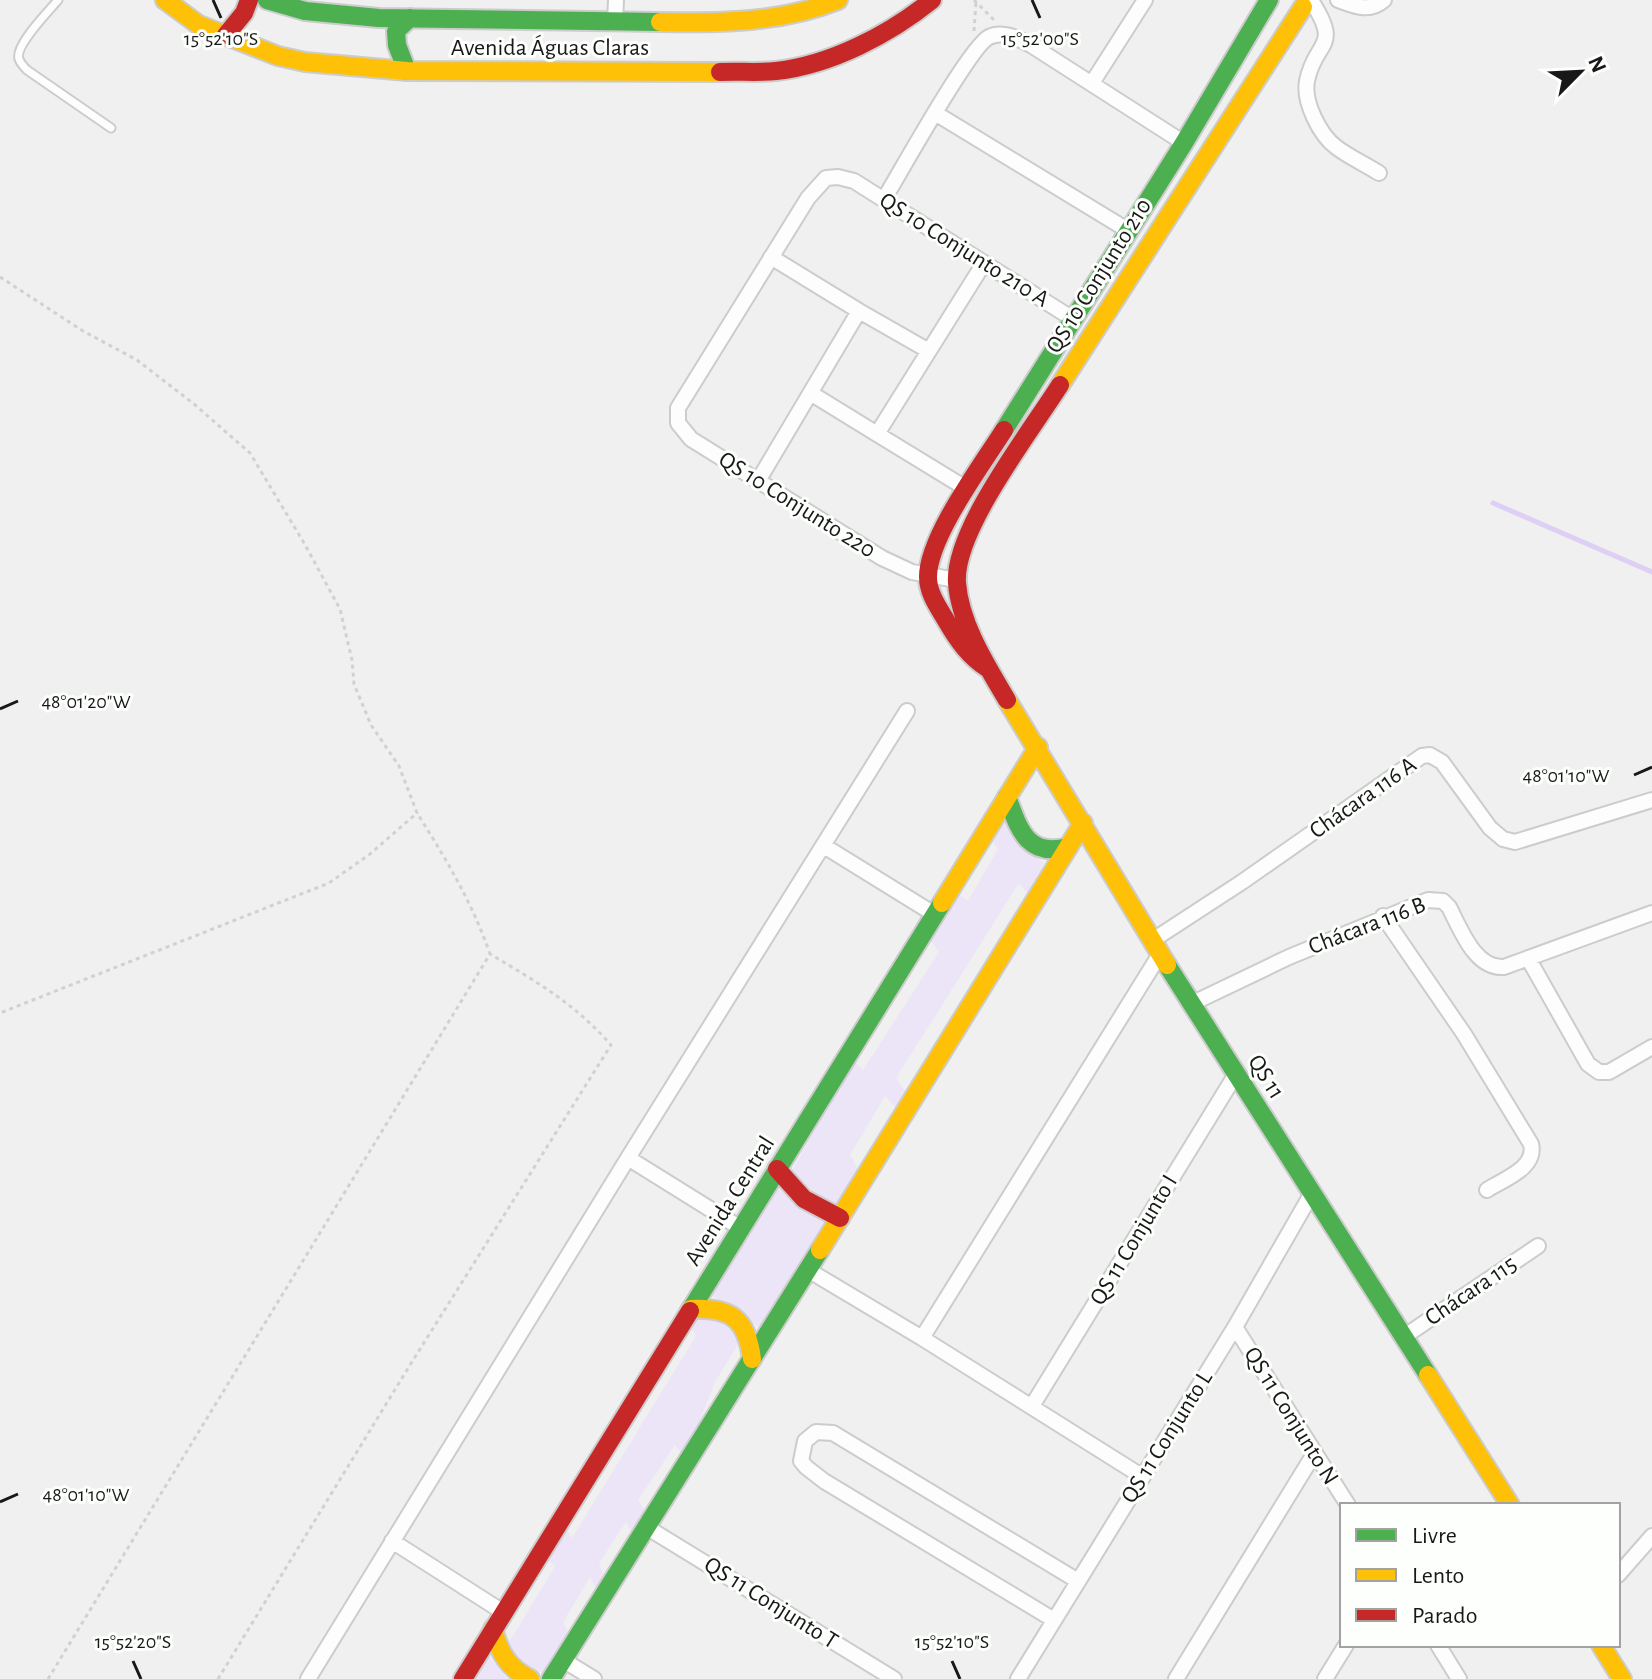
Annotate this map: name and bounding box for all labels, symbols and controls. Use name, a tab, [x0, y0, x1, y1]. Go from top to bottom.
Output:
text: 15°52'10"S	[184, 29, 258, 49]
text: 15°52'00"S	[1001, 29, 1079, 49]
north arrow	[1540, 32, 1620, 112]
street label: Avenida Águas Claras	[451, 34, 649, 60]
text: N	[1584, 53, 1611, 76]
street label: QS 10 Conjunto 210 A	[875, 188, 1053, 312]
street label: QS 10 Conjunto 210	[1042, 195, 1156, 357]
street label: QS 10 Conjunto 220	[714, 447, 880, 563]
text: 48°01'20"W	[41, 692, 131, 712]
street label: Chácara 116 A	[1305, 753, 1421, 843]
text: 48°01'10"W	[1523, 766, 1610, 786]
street label: Chácara 116 B	[1305, 893, 1429, 959]
street label: QS 11	[1243, 1051, 1289, 1103]
street label: Avenida Central	[681, 1132, 779, 1270]
street label: QS 11 Conjunto I	[1086, 1171, 1182, 1309]
street label: Chácara 115	[1421, 1252, 1521, 1330]
street label: QS 11 Conjunto N	[1239, 1343, 1343, 1489]
street label: QS 11 Conjunto L	[1117, 1367, 1217, 1507]
text: 48°01'10"W	[43, 1485, 130, 1505]
legend	[1340, 1503, 1620, 1647]
text: Livre	[1412, 1524, 1457, 1548]
street label: QS 11 Conjunto T	[700, 1552, 842, 1654]
text: Lento	[1412, 1564, 1464, 1588]
text: Parado	[1412, 1604, 1478, 1628]
text: 15°52'20"S	[95, 1632, 171, 1652]
text: 15°52'10"S	[915, 1632, 989, 1652]

